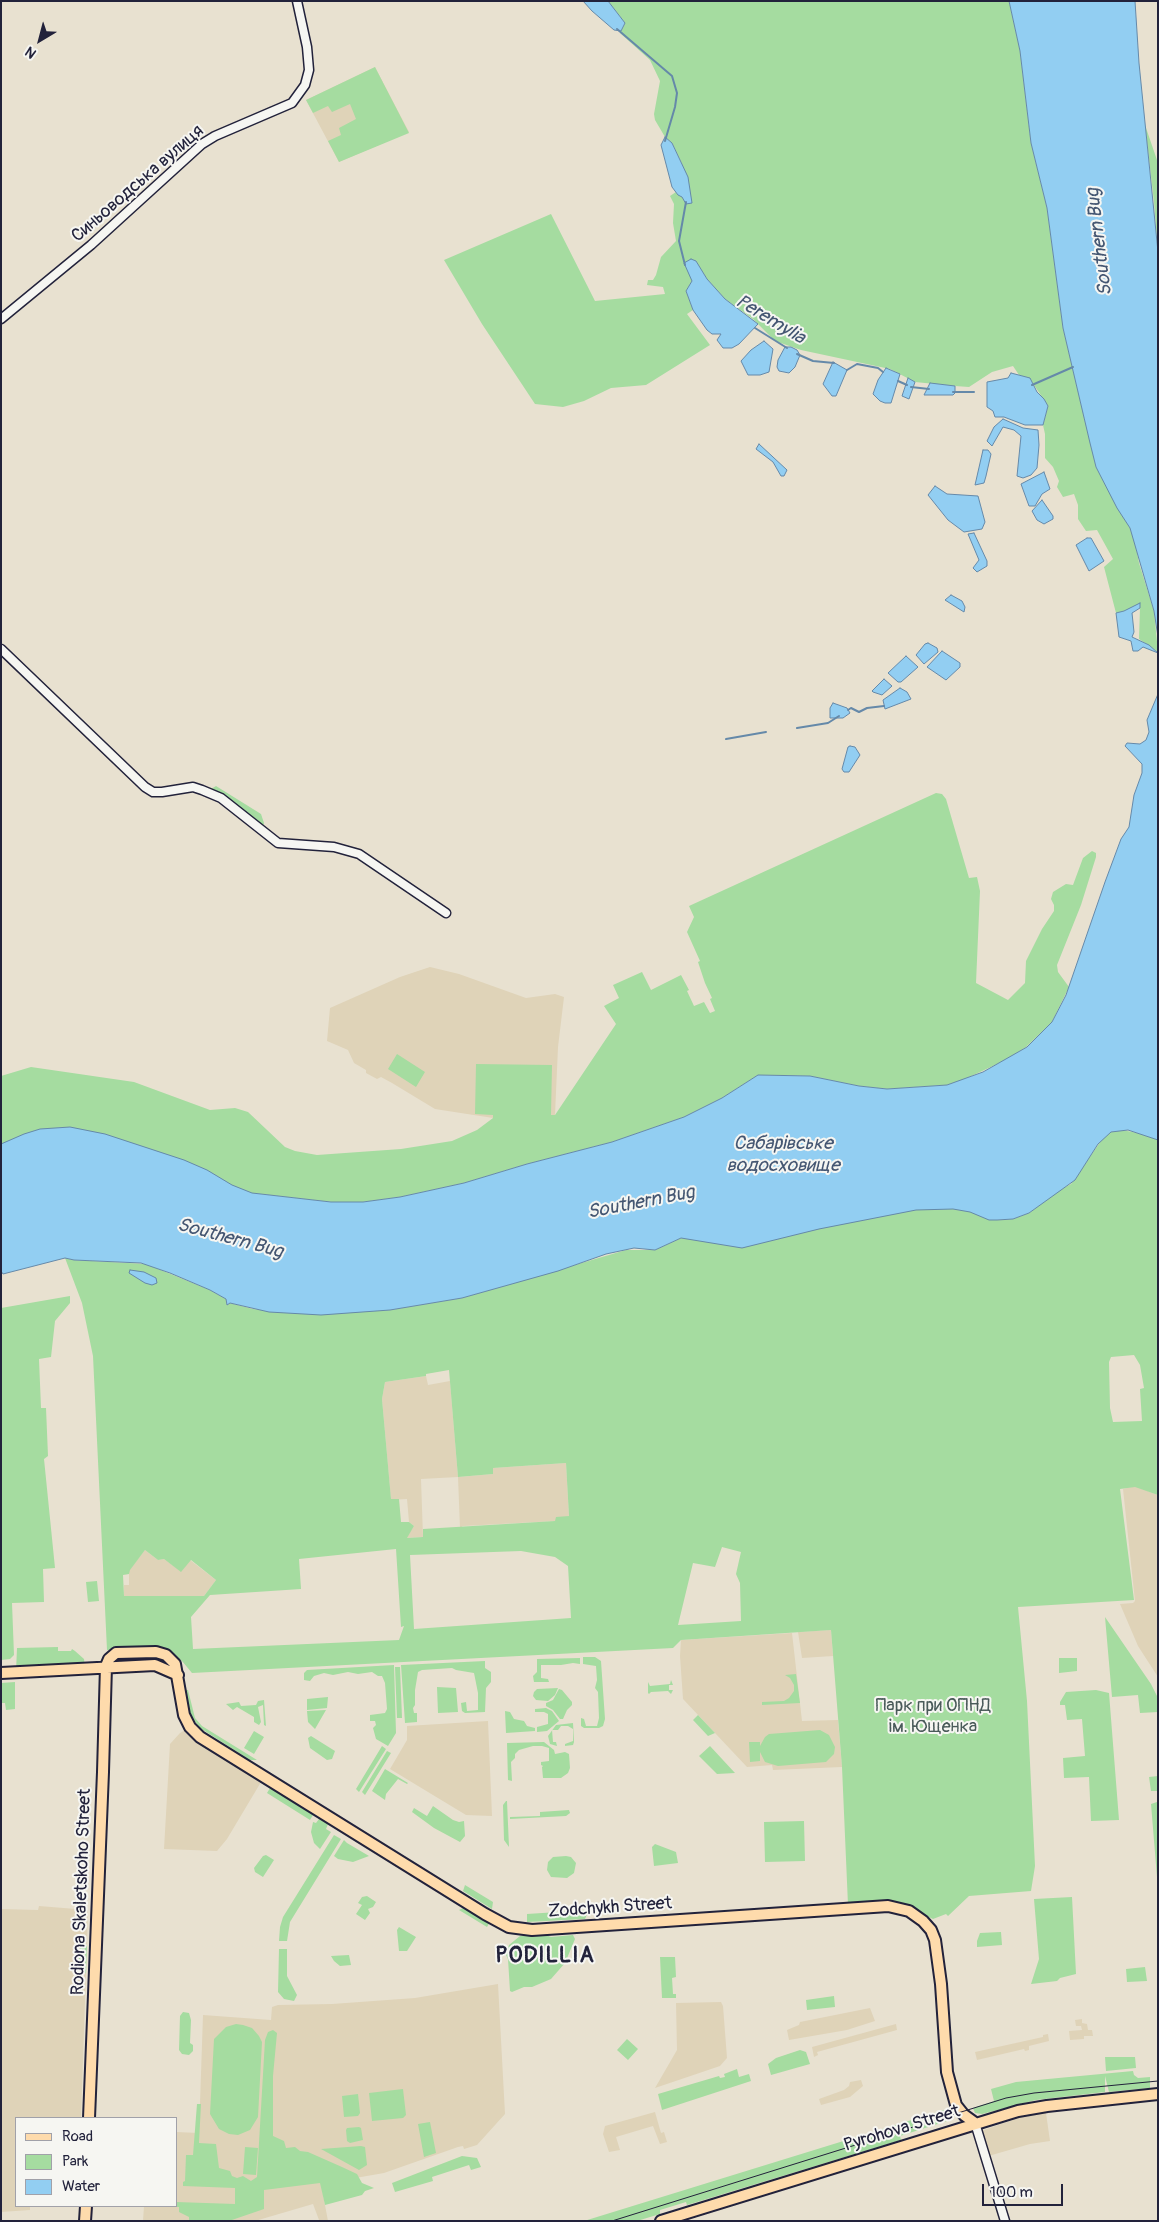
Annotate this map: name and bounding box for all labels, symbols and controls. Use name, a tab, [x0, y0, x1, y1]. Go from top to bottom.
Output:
north arrow	[15, 15, 65, 65]
text: N	[22, 43, 40, 62]
street label: Синьоводська вулиця	[67, 121, 209, 247]
water label: Southern Bug	[1082, 187, 1118, 297]
water label: Peremylia	[731, 290, 809, 350]
water label: Сабарівське водосховище	[726, 1133, 840, 1177]
water label: Southern Bug	[586, 1181, 696, 1225]
water label: Southern Bug	[175, 1214, 285, 1264]
park label: Парк при ОПНД ім. Ющенка	[876, 1695, 990, 1738]
street label: Rodiona Skaletskoho Street	[68, 1788, 96, 1996]
street label: Zodchykh Street	[547, 1893, 673, 1923]
district label: PODILLIA	[494, 1943, 596, 1969]
street label: Pyrohova Street	[841, 2101, 963, 2157]
legend	[15, 2117, 178, 2207]
text: Road	[62, 2127, 93, 2146]
text: Park	[62, 2152, 88, 2171]
scale bar	[984, 2174, 1065, 2206]
text: Water	[62, 2177, 100, 2196]
text: 100 m	[990, 2183, 1033, 2202]

